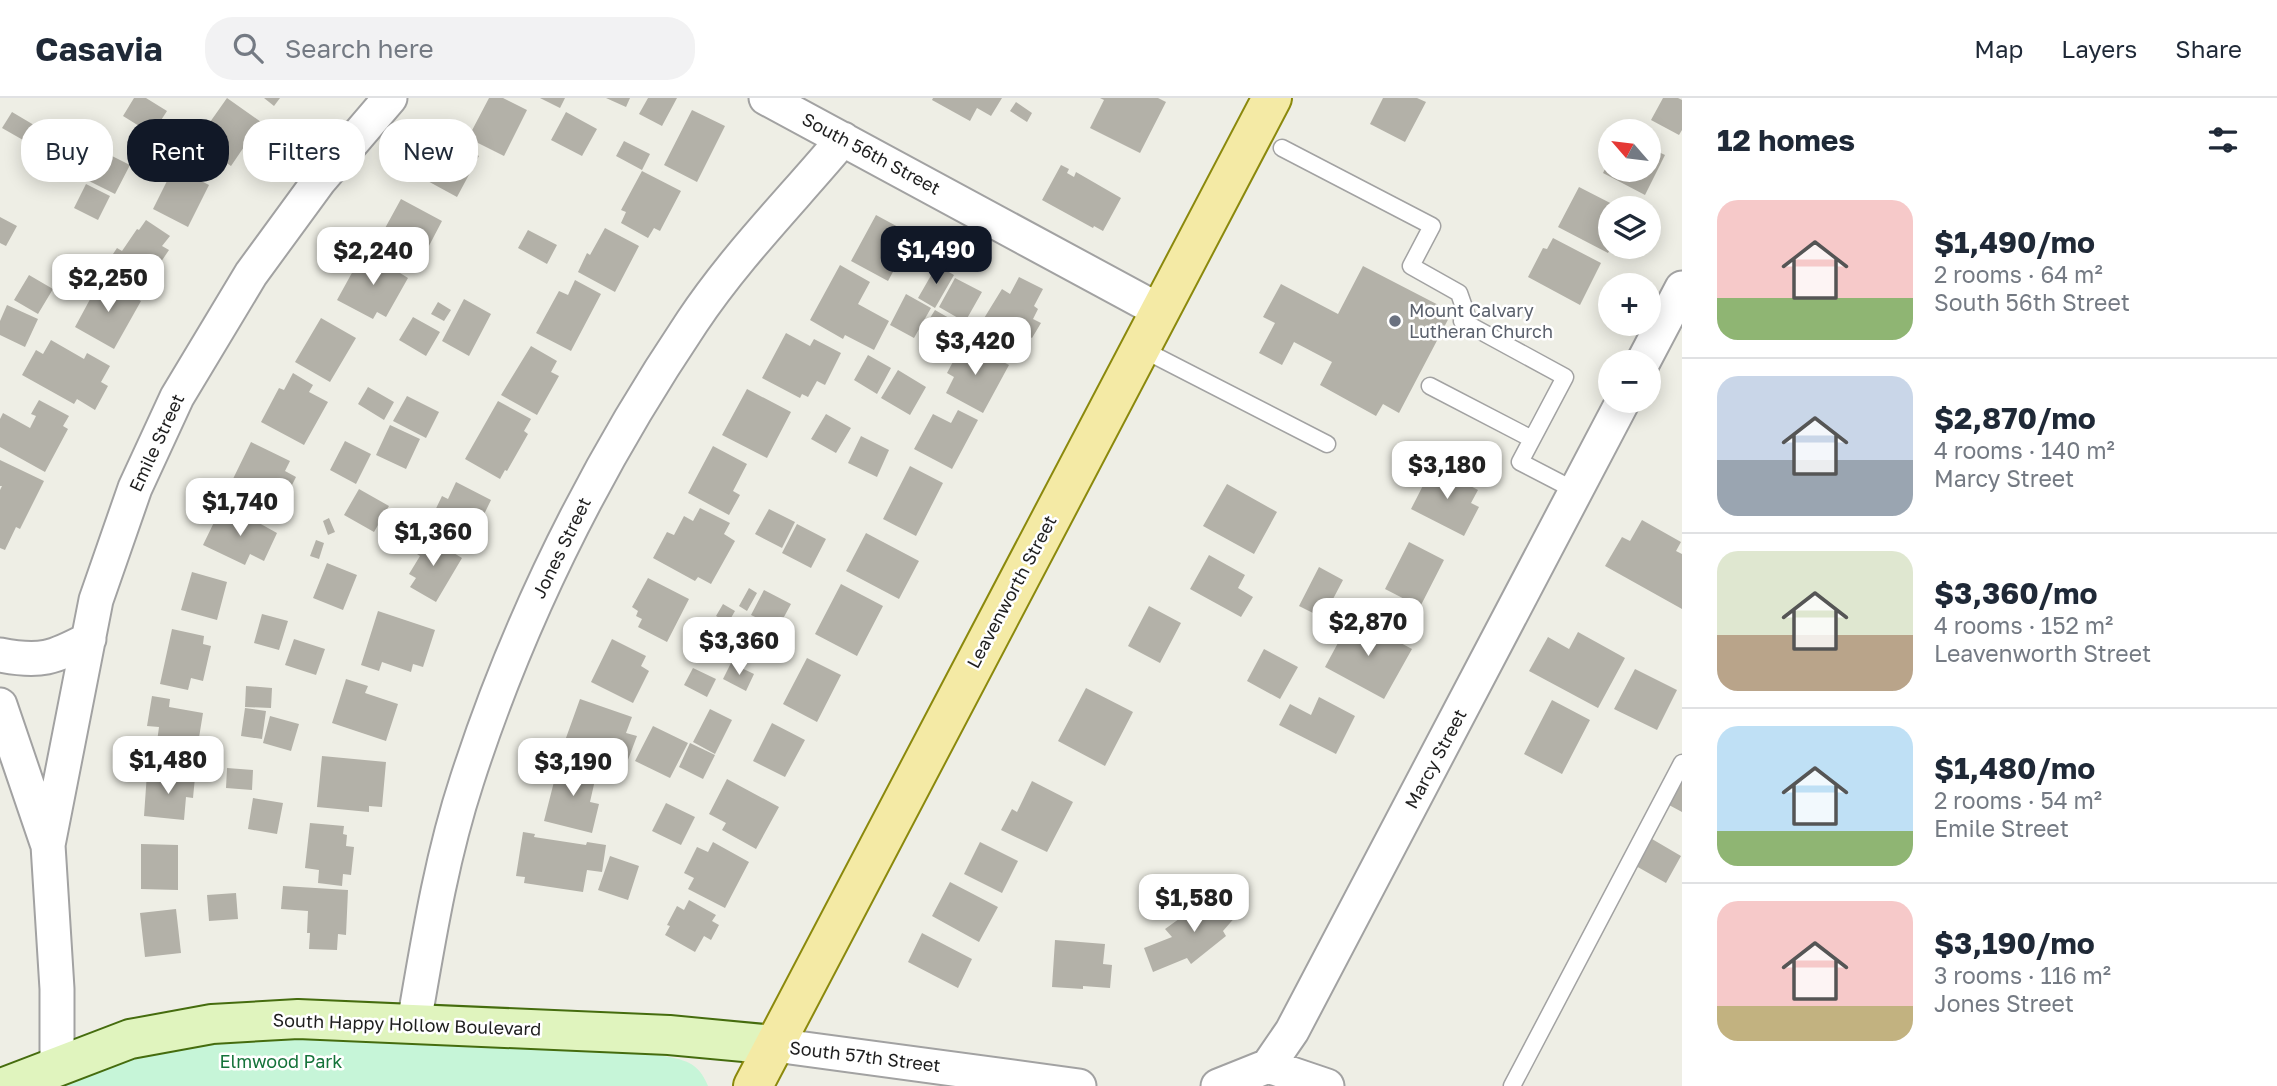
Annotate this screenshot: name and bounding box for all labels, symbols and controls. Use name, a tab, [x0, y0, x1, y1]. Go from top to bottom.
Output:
search box	[205, 17, 695, 80]
text: Casavia	[35, 29, 163, 68]
icon: search	[229, 29, 267, 67]
text: Search here	[285, 33, 434, 64]
text: Map	[1974, 34, 2023, 63]
text: Layers	[2061, 34, 2137, 63]
text: Share	[2175, 34, 2242, 63]
street label: South 56th Street	[799, 107, 944, 199]
chip: Buy	[21, 119, 113, 182]
chip: Rent	[127, 119, 229, 182]
chip: Filters	[243, 119, 365, 182]
chip: New	[379, 119, 478, 182]
north arrow	[1598, 119, 1661, 182]
map controls	[1598, 119, 1661, 413]
icon: filters	[2204, 121, 2242, 159]
text: 12 homes	[1717, 122, 1855, 158]
button: layers	[1598, 196, 1661, 259]
text: $1,490/mo	[1934, 224, 2095, 260]
pin: $1,490	[879, 226, 993, 286]
pin: $2,240	[316, 228, 430, 287]
icon: home	[1773, 228, 1857, 312]
text: $1,490	[897, 235, 975, 263]
text: $2,240	[333, 236, 413, 264]
pin: $2,250	[51, 254, 165, 314]
text: 2 rooms · 64 m²	[1934, 260, 2103, 288]
text: $2,250	[68, 263, 148, 291]
button: +	[1598, 273, 1661, 336]
text: South 56th Street	[1934, 288, 2130, 316]
place label: Mount Calvary Lutheran Church	[1409, 299, 1553, 342]
marker: Mount Calvary Lutheran Church	[1387, 313, 1403, 329]
pin: $3,420	[918, 317, 1032, 377]
text: $3,420	[935, 326, 1015, 354]
button: −	[1598, 350, 1661, 413]
street label: Emile Street	[124, 390, 188, 495]
text: $2,870/mo	[1934, 400, 2096, 436]
icon: home	[1773, 404, 1857, 488]
text: 4 rooms · 140 m²	[1934, 436, 2115, 464]
pin: $3,180	[1390, 442, 1504, 501]
text: $3,180	[1408, 450, 1486, 478]
text: Marcy Street	[1934, 464, 2074, 492]
pin: $1,740	[183, 478, 297, 538]
text: $1,740	[202, 487, 278, 515]
street label: Jones Street	[527, 493, 595, 602]
pin: $1,360	[376, 508, 490, 568]
street label: Leavenworth Street	[961, 511, 1061, 672]
text: $1,360	[394, 517, 472, 545]
text: $3,360/mo	[1934, 575, 2098, 611]
icon: home	[1773, 579, 1857, 663]
pin: $2,870	[1311, 598, 1425, 658]
text: $2,870	[1328, 607, 1408, 635]
text: 4 rooms · 152 m²	[1934, 611, 2113, 639]
pin: $3,360	[682, 618, 796, 677]
text: $3,360	[699, 626, 779, 654]
text: Leavenworth Street	[1934, 639, 2151, 667]
street label: Marcy Street	[1400, 705, 1471, 812]
pin: $1,480	[111, 736, 225, 796]
pin: $3,190	[516, 738, 630, 798]
text: $1,480	[129, 745, 207, 773]
text: $3,190	[534, 747, 612, 775]
text: $1,480/mo	[1934, 750, 2095, 786]
icon: home	[1773, 754, 1857, 838]
text: 2 rooms · 54 m²	[1934, 786, 2102, 814]
text: Emile Street	[1934, 814, 2069, 842]
pin: $1,580	[1137, 874, 1251, 934]
text: $1,580	[1155, 883, 1233, 911]
text: $3,190/mo	[1934, 925, 2095, 961]
icon: home	[1773, 929, 1857, 1013]
text: 3 rooms · 116 m²	[1934, 961, 2111, 989]
text: Jones Street	[1934, 989, 2074, 1017]
street label: South Happy Hollow Boulevard	[272, 1008, 542, 1040]
street label: South 57th Street	[788, 1036, 942, 1076]
park label: Elmwood Park	[219, 1050, 343, 1072]

